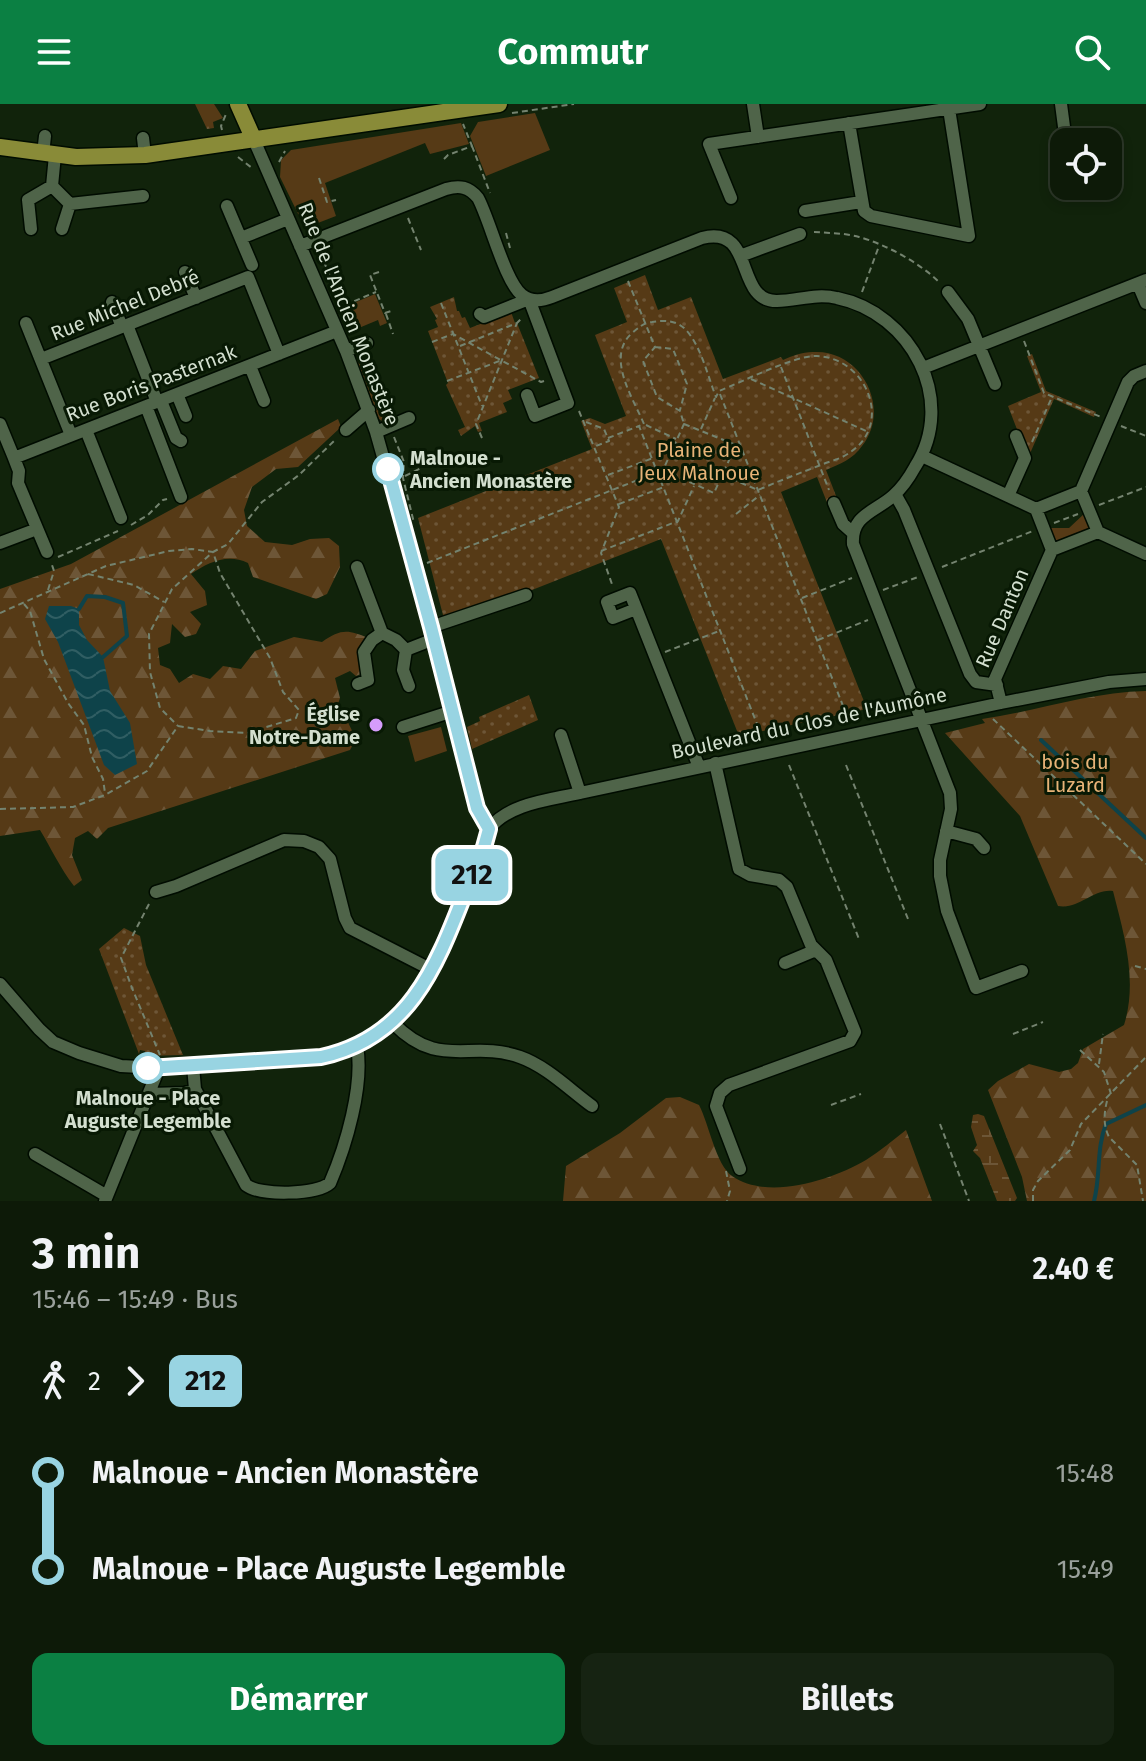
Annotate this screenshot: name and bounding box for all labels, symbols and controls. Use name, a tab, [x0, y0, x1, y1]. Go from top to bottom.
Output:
icon: menu	[32, 30, 76, 74]
text: Commutr	[498, 30, 648, 74]
icon: search	[1070, 30, 1114, 74]
map controls	[1050, 128, 1122, 200]
button: locate	[1050, 128, 1122, 200]
street label: Rue de l'Ancien Monastère	[293, 199, 405, 429]
street label: Rue Michel Debré	[47, 264, 203, 346]
street label: Rue Boris Pasternak	[62, 339, 240, 427]
park label: Plaine de Jeux Malnoue	[638, 438, 760, 485]
place label: Malnoue - Ancien Monastère	[409, 446, 572, 493]
marker: Malnoue - Ancien Monastère	[373, 454, 403, 484]
street label: Rue Danton	[970, 565, 1034, 671]
street label: Boulevard du Clos de l'Aumône	[669, 682, 949, 764]
place label: Église Notre-Dame	[249, 701, 360, 749]
marker: Église Notre-Dame	[367, 716, 385, 734]
park label: bois du Luzard	[1041, 750, 1109, 797]
line badge: 212	[426, 849, 518, 901]
text: 212	[451, 858, 493, 891]
marker: Malnoue - Place Auguste Legemble	[133, 1053, 163, 1083]
place label: Malnoue - Place Auguste Legemble	[64, 1086, 231, 1133]
text: 3 min	[32, 1227, 140, 1280]
text: 2.40 €	[1033, 1251, 1114, 1287]
text: 15:46 – 15:49 · Bus	[32, 1284, 238, 1315]
icon: walk	[32, 1359, 76, 1403]
icon: forward	[113, 1359, 157, 1403]
text: 212	[185, 1364, 226, 1397]
text: 2	[88, 1366, 101, 1397]
text: Malnoue - Ancien Monastère	[92, 1455, 479, 1491]
text: 15:48	[1055, 1458, 1114, 1489]
text: Malnoue - Place Auguste Legemble	[92, 1551, 566, 1587]
text: 15:49	[1057, 1554, 1114, 1585]
button: Démarrer	[32, 1653, 565, 1745]
button: Billets	[581, 1653, 1114, 1745]

